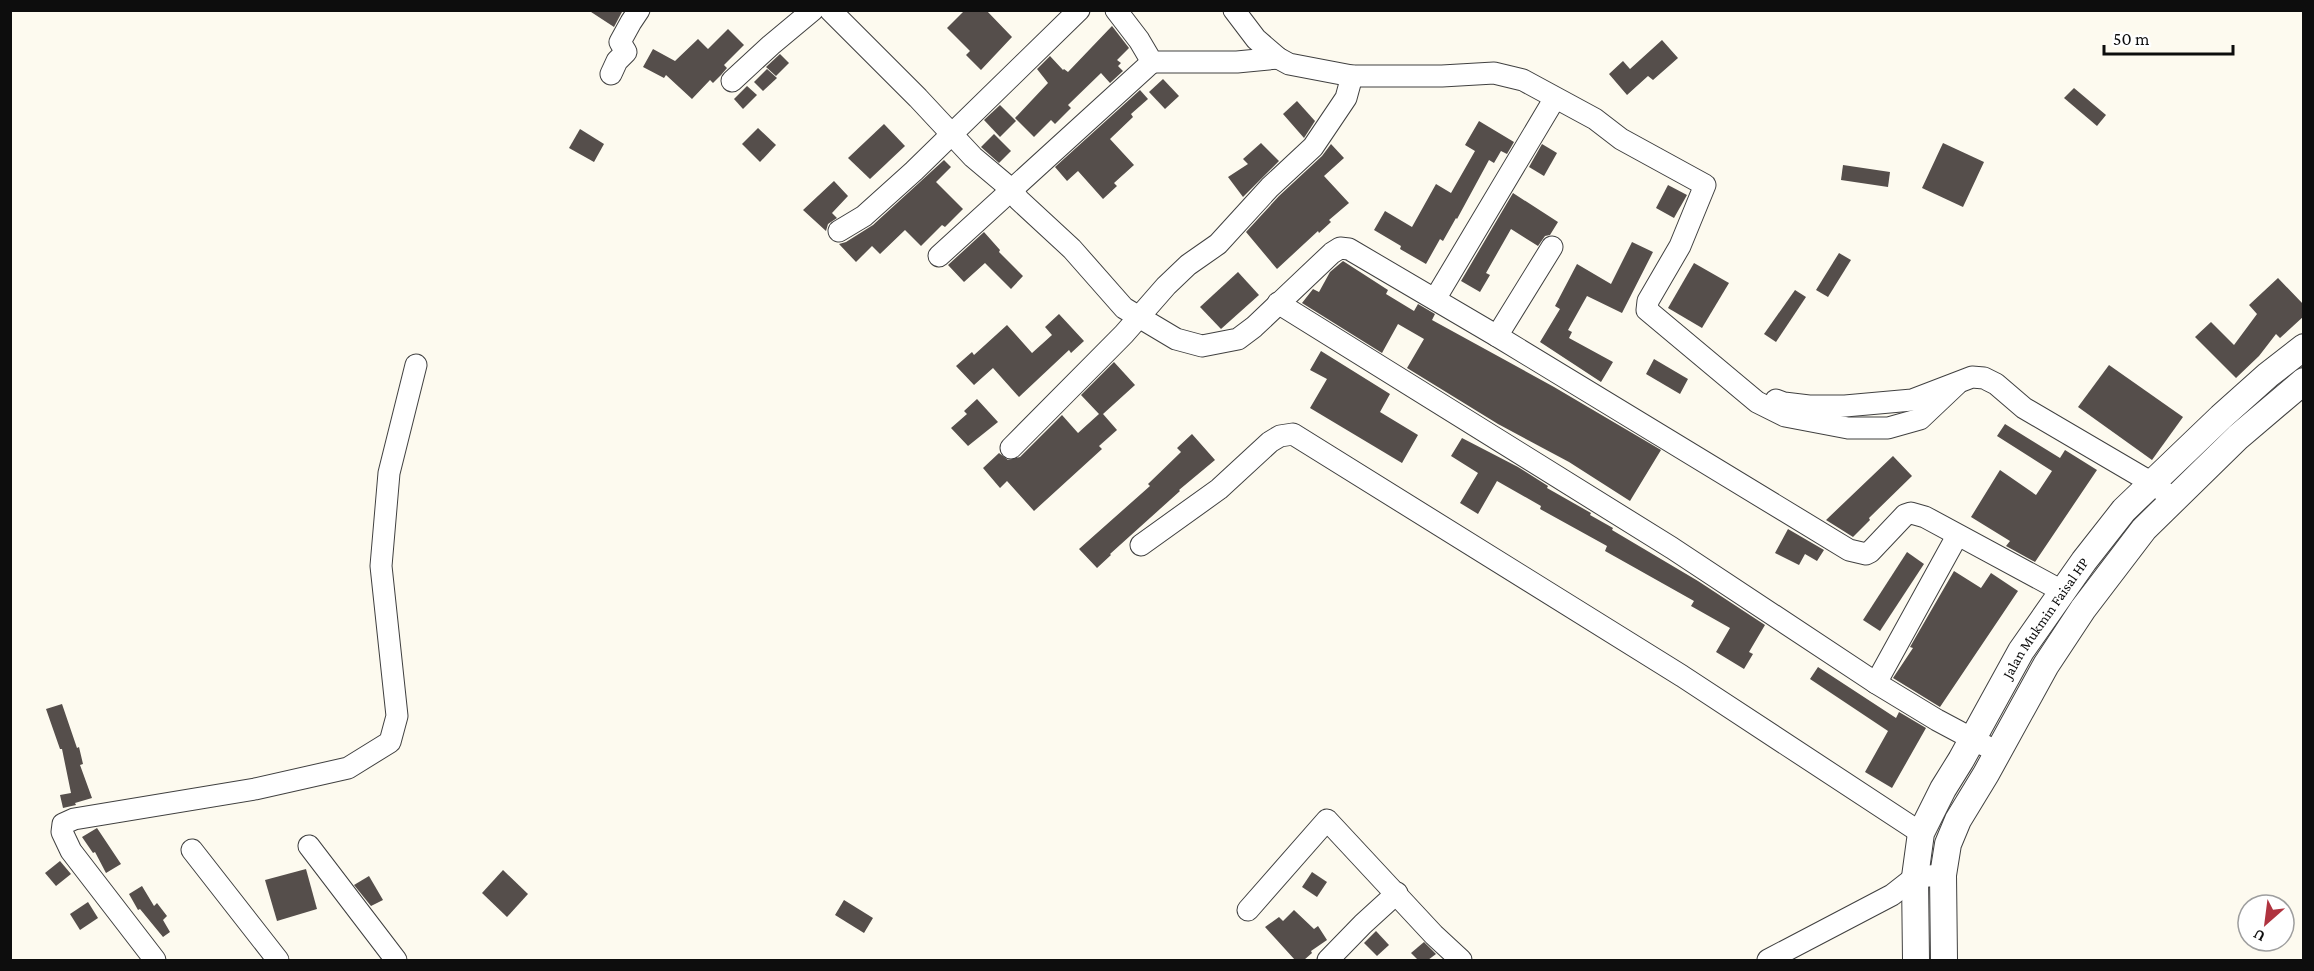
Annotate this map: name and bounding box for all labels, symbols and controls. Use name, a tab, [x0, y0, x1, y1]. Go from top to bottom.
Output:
scale bar	[2104, 18, 2233, 56]
text: 50 m	[2113, 29, 2150, 49]
street label: Jalan Mukmin Faisal HP	[1998, 555, 2092, 684]
north arrow	[2236, 893, 2296, 953]
text: U	[2250, 926, 2268, 946]

